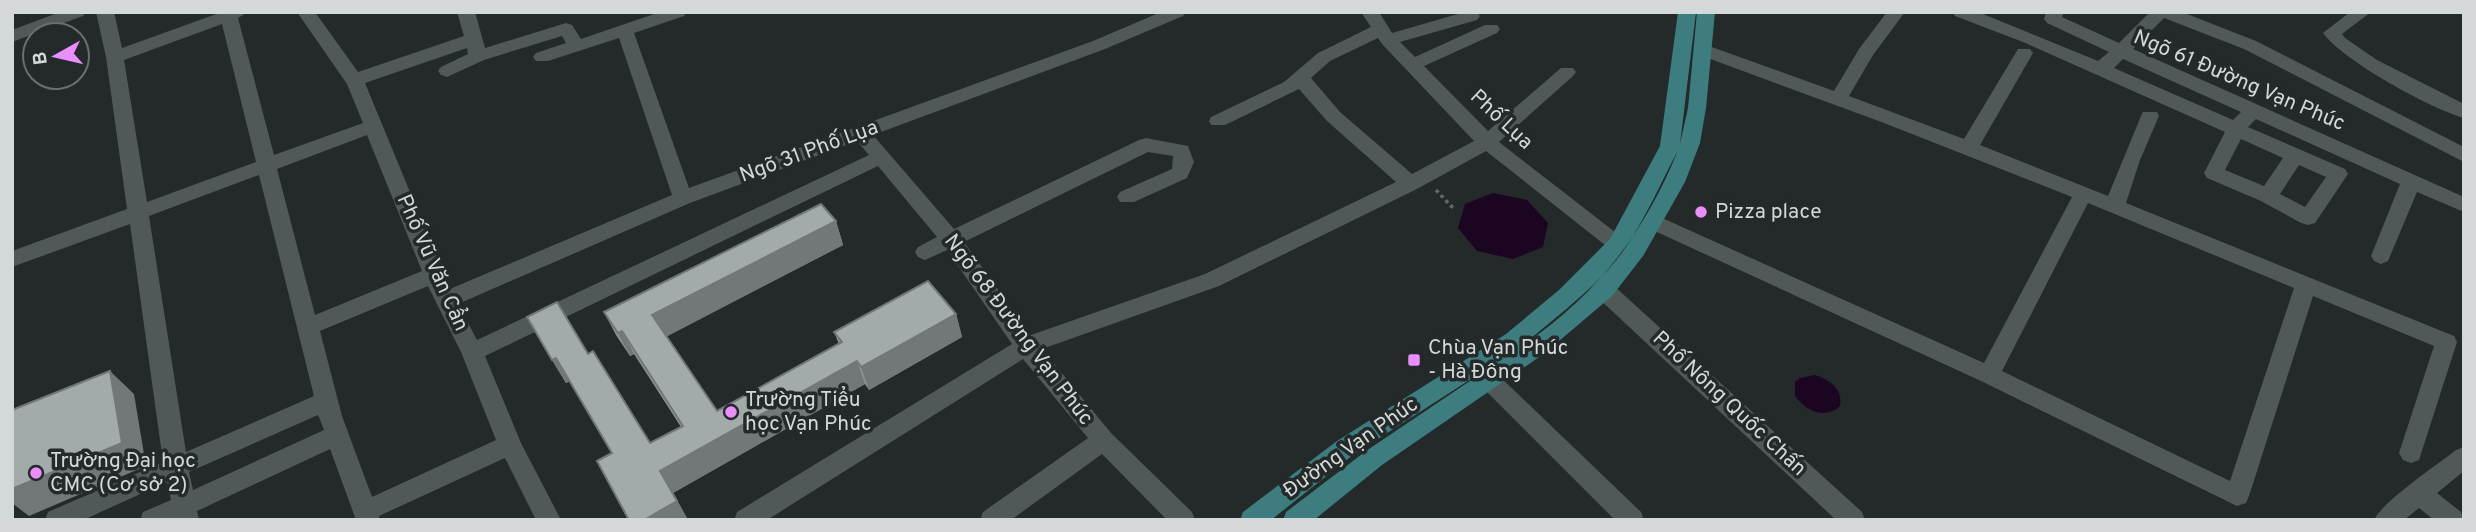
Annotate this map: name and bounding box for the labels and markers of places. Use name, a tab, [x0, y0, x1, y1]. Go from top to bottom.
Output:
place label: Pizza place	[1715, 199, 1821, 226]
marker: Pizza place	[1693, 204, 1709, 220]
place label: Chùa Vạn Phúc - Hà Đông	[1428, 335, 1568, 386]
marker: Chùa Vạn Phúc - Hà Đông	[1406, 352, 1422, 368]
place label: Trường Tiểu học Vạn Phúc	[745, 385, 871, 438]
marker: Trường Tiểu học Vạn Phúc	[723, 404, 739, 420]
place label: Trường Đại học CMC (Cơ sở 2)	[50, 448, 196, 499]
marker: Trường Đại học CMC (Cơ sở 2)	[28, 465, 44, 481]

